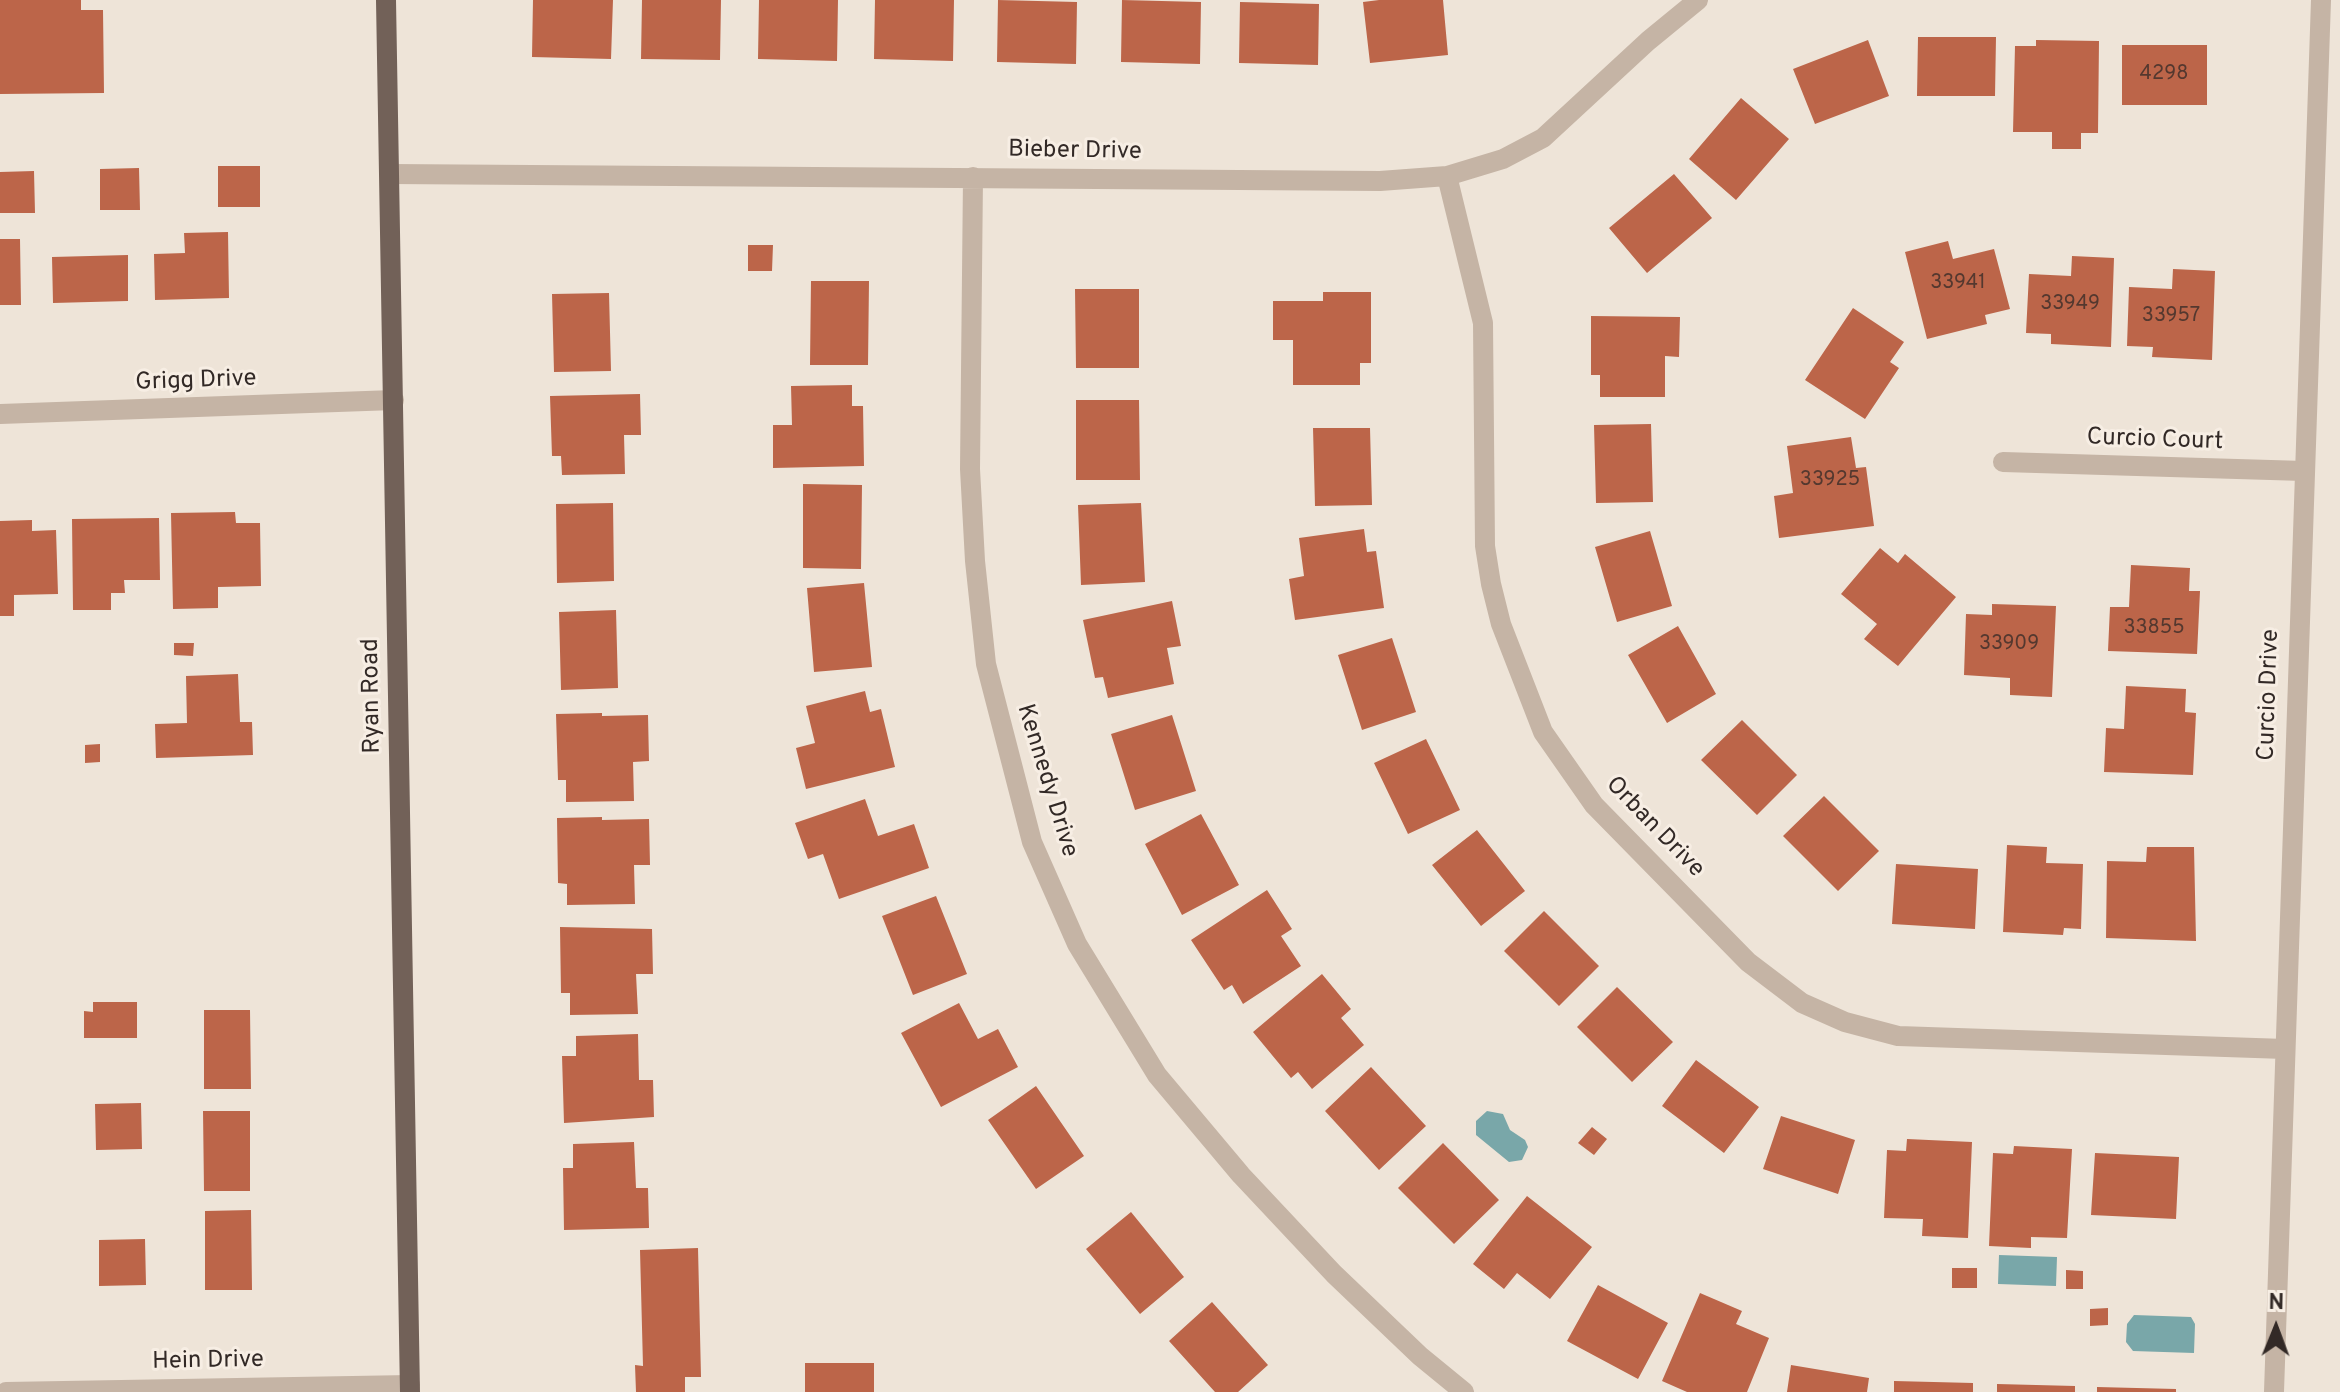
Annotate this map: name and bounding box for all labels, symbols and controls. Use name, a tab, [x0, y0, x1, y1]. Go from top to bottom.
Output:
house number: 4298	[2140, 63, 2188, 87]
street label: Bieber Drive	[1008, 136, 1142, 168]
house number: 33941	[1930, 272, 1986, 296]
house number: 33949	[2040, 293, 2100, 317]
house number: 33957	[2142, 305, 2200, 329]
street label: Grigg Drive	[135, 365, 257, 399]
street label: Curcio Court	[2086, 424, 2224, 458]
house number: 33925	[1800, 469, 1860, 493]
house number: 33855	[2123, 617, 2185, 641]
street label: Curcio Drive	[2253, 629, 2287, 761]
house number: 33909	[1979, 633, 2039, 657]
street label: Ryan Road	[358, 638, 388, 754]
street label: Kennedy Drive	[1009, 701, 1083, 861]
street label: Orban Drive	[1599, 771, 1709, 885]
north arrow	[2236, 1288, 2316, 1368]
text: N	[2268, 1290, 2285, 1317]
street label: Hein Drive	[152, 1347, 264, 1377]

